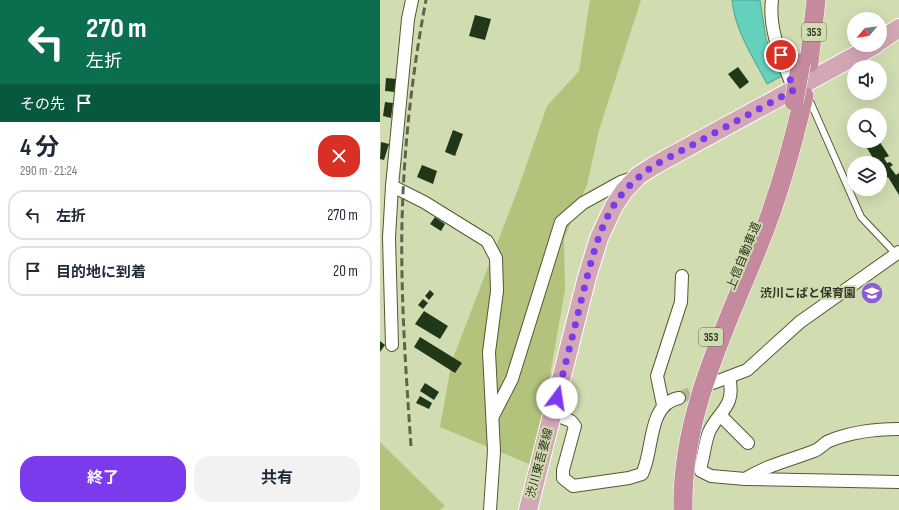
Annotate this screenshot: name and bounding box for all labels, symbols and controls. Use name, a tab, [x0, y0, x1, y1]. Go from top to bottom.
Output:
text: 270 m	[86, 12, 147, 45]
north arrow	[847, 12, 887, 52]
map controls	[847, 12, 887, 196]
icon: left	[20, 16, 72, 68]
road number: 353	[802, 23, 826, 41]
pin	[764, 38, 798, 72]
icon: arrive	[770, 44, 792, 66]
text: 左折	[86, 51, 122, 72]
button: sound	[847, 60, 887, 100]
icon: arrive	[73, 92, 95, 114]
text: その先	[20, 95, 65, 114]
button: search	[847, 108, 887, 148]
text: 4 分	[20, 133, 59, 162]
button: close	[318, 135, 360, 177]
button: layers	[847, 156, 887, 196]
text: 290 m · 21:24	[20, 163, 77, 179]
icon: left	[22, 204, 44, 226]
text: 270 m	[327, 206, 358, 225]
text: 左折	[56, 207, 86, 226]
street label: 上信自動車道	[724, 220, 764, 292]
icon: arrive	[22, 260, 44, 282]
text: 20 m	[333, 262, 358, 281]
text: 目的地に到着	[56, 263, 146, 282]
school or university icon: 渋川こばと保育園	[859, 280, 885, 306]
place label: 渋川こばと保育園	[760, 286, 856, 301]
road number: 353	[699, 328, 723, 346]
position arrow	[536, 377, 578, 419]
street label: 渋川東吾妻線	[523, 426, 557, 500]
button: 終了	[20, 456, 186, 502]
button: 共有	[194, 456, 360, 502]

